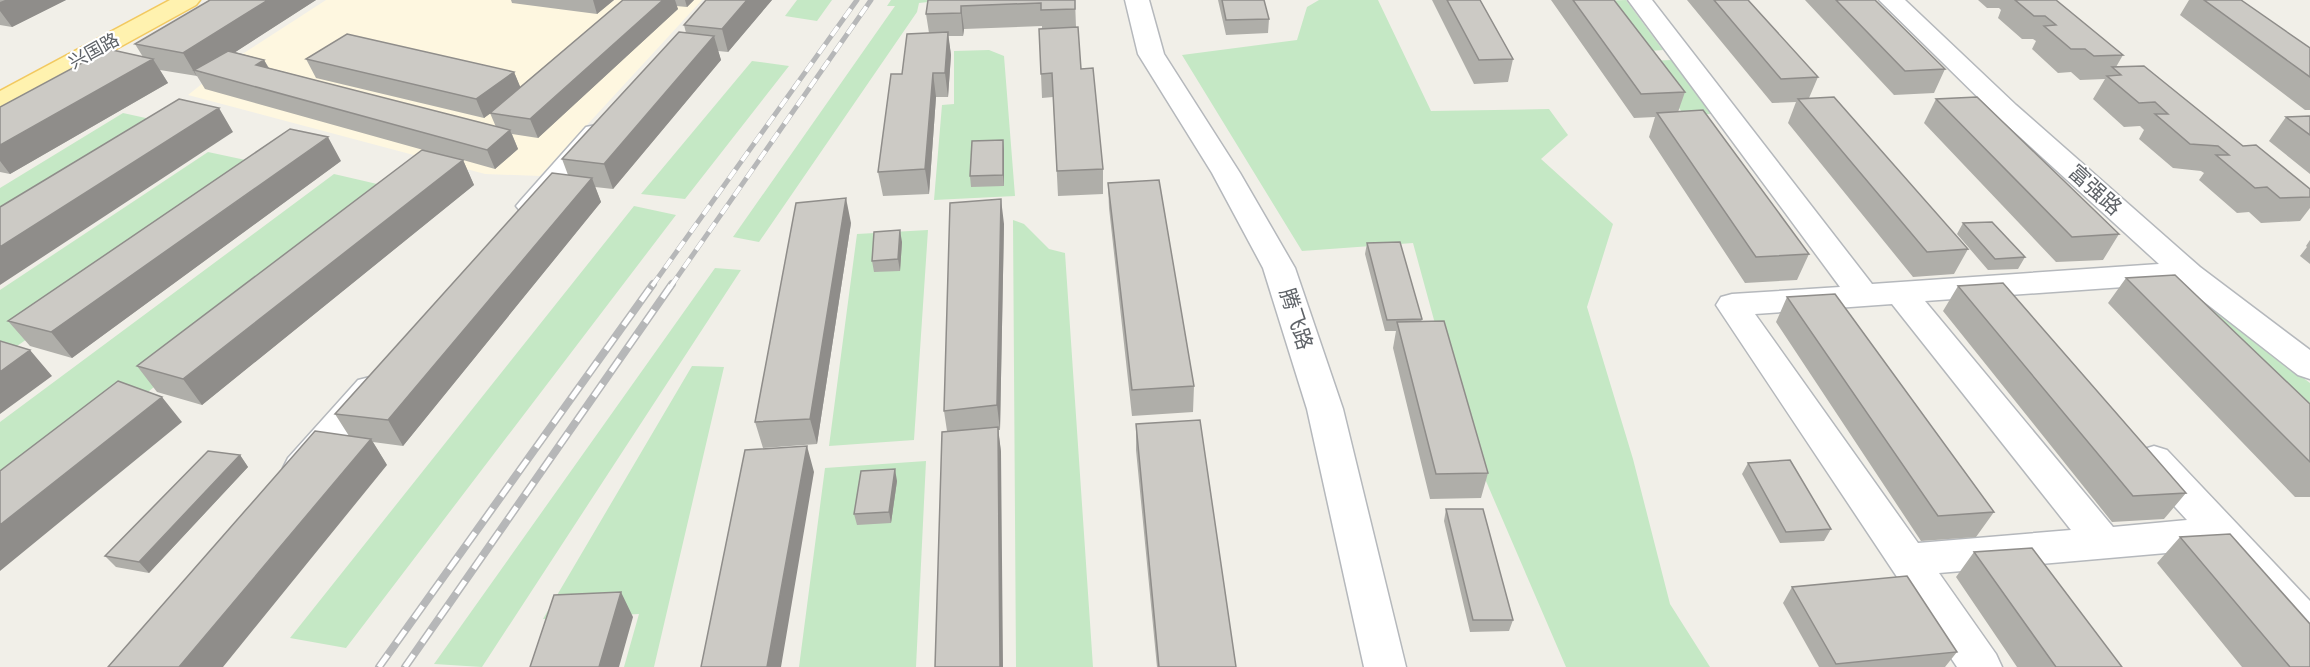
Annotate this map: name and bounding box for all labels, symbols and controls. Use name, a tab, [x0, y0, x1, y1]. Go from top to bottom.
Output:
street label: 兴国路	[64, 27, 123, 74]
street label: 富强路	[2063, 158, 2128, 221]
street label: 腾飞路	[1274, 284, 1320, 353]

